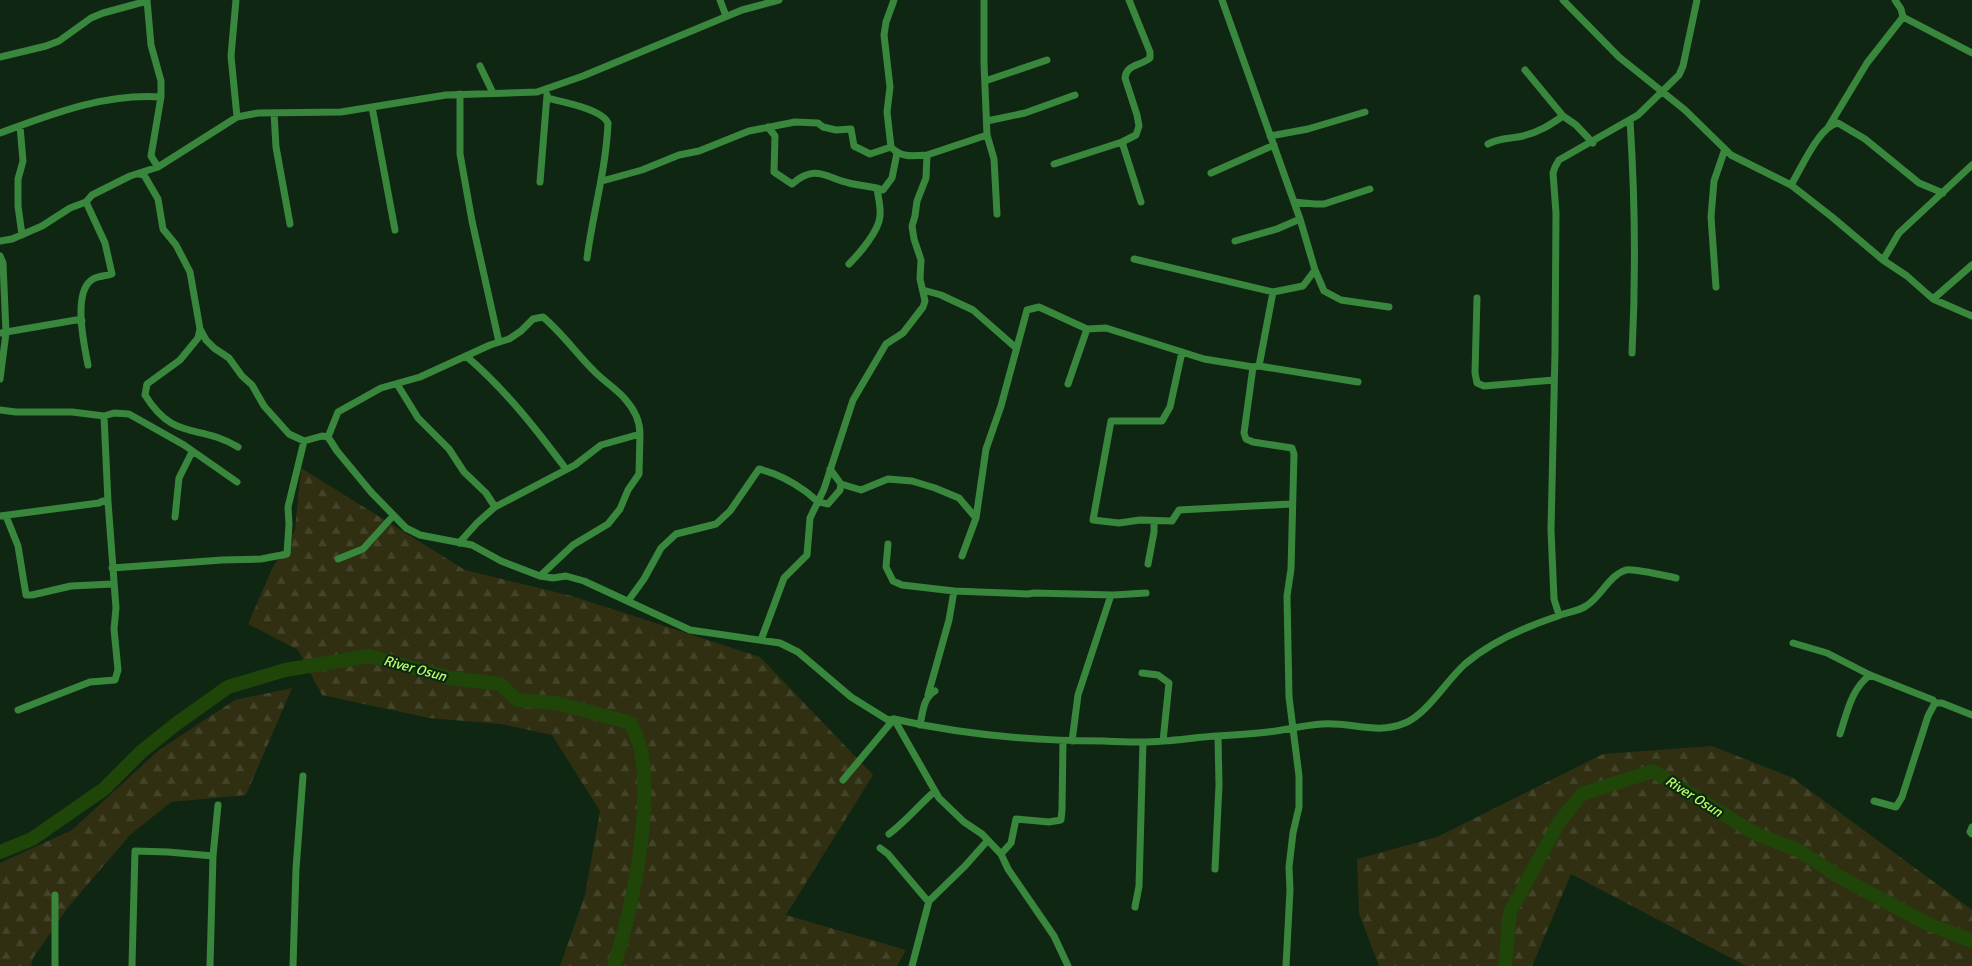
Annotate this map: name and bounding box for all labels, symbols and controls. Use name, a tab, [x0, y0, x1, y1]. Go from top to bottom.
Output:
water label: River Osun	[382, 652, 448, 685]
water label: River Osun	[1662, 772, 1726, 821]

